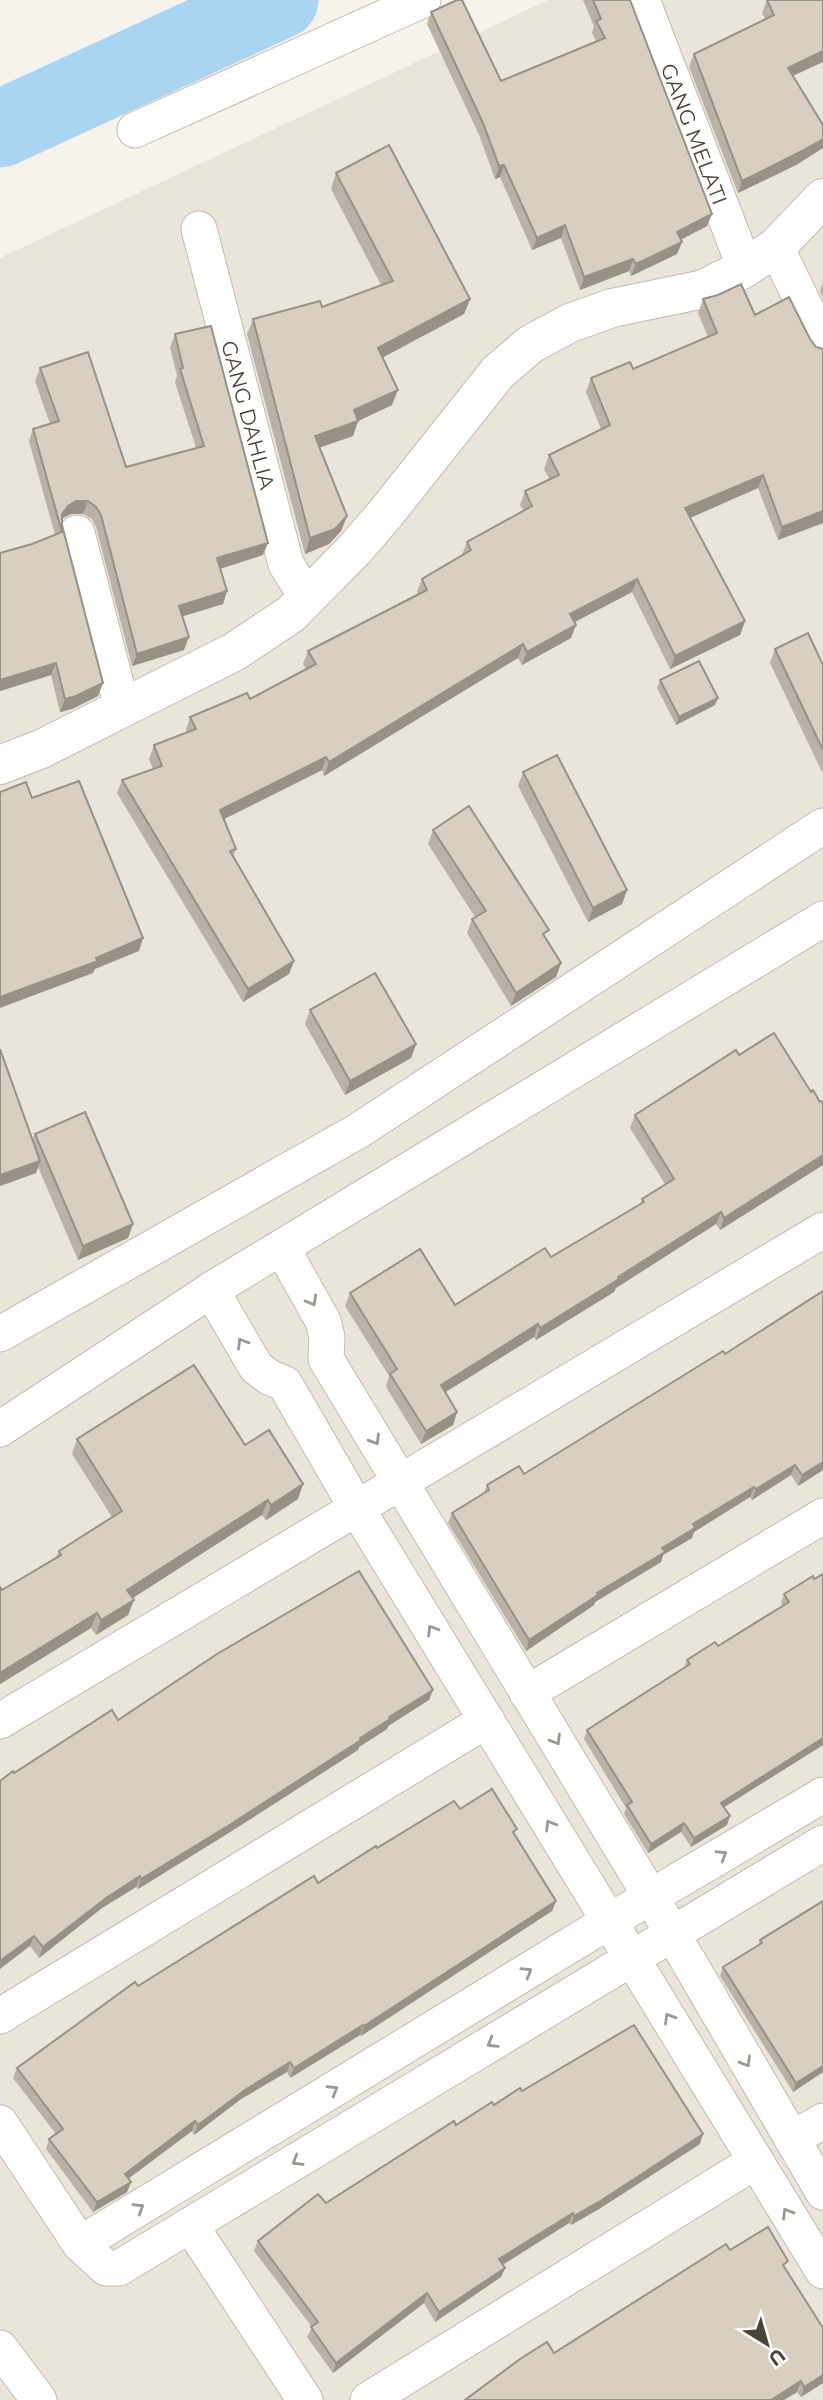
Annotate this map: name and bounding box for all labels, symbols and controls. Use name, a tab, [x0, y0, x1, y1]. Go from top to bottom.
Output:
street label: GANG MELATI	[656, 60, 732, 208]
street label: GANG DAHLIA	[216, 338, 280, 493]
one-way arrow	[304, 1294, 317, 1307]
one-way arrow	[237, 1337, 250, 1350]
one-way arrow	[367, 1433, 380, 1446]
one-way arrow	[427, 1625, 440, 1638]
one-way arrow	[547, 1732, 560, 1745]
one-way arrow	[545, 1819, 558, 1832]
one-way arrow	[715, 1850, 728, 1863]
one-way arrow	[520, 1967, 533, 1980]
one-way arrow	[664, 2013, 677, 2026]
one-way arrow	[486, 2034, 499, 2047]
one-way arrow	[738, 2055, 751, 2068]
one-way arrow	[325, 2085, 338, 2098]
one-way arrow	[292, 2153, 305, 2166]
one-way arrow	[131, 2204, 144, 2217]
one-way arrow	[783, 2207, 796, 2220]
north arrow	[732, 2309, 802, 2379]
text: U	[764, 2343, 790, 2371]

